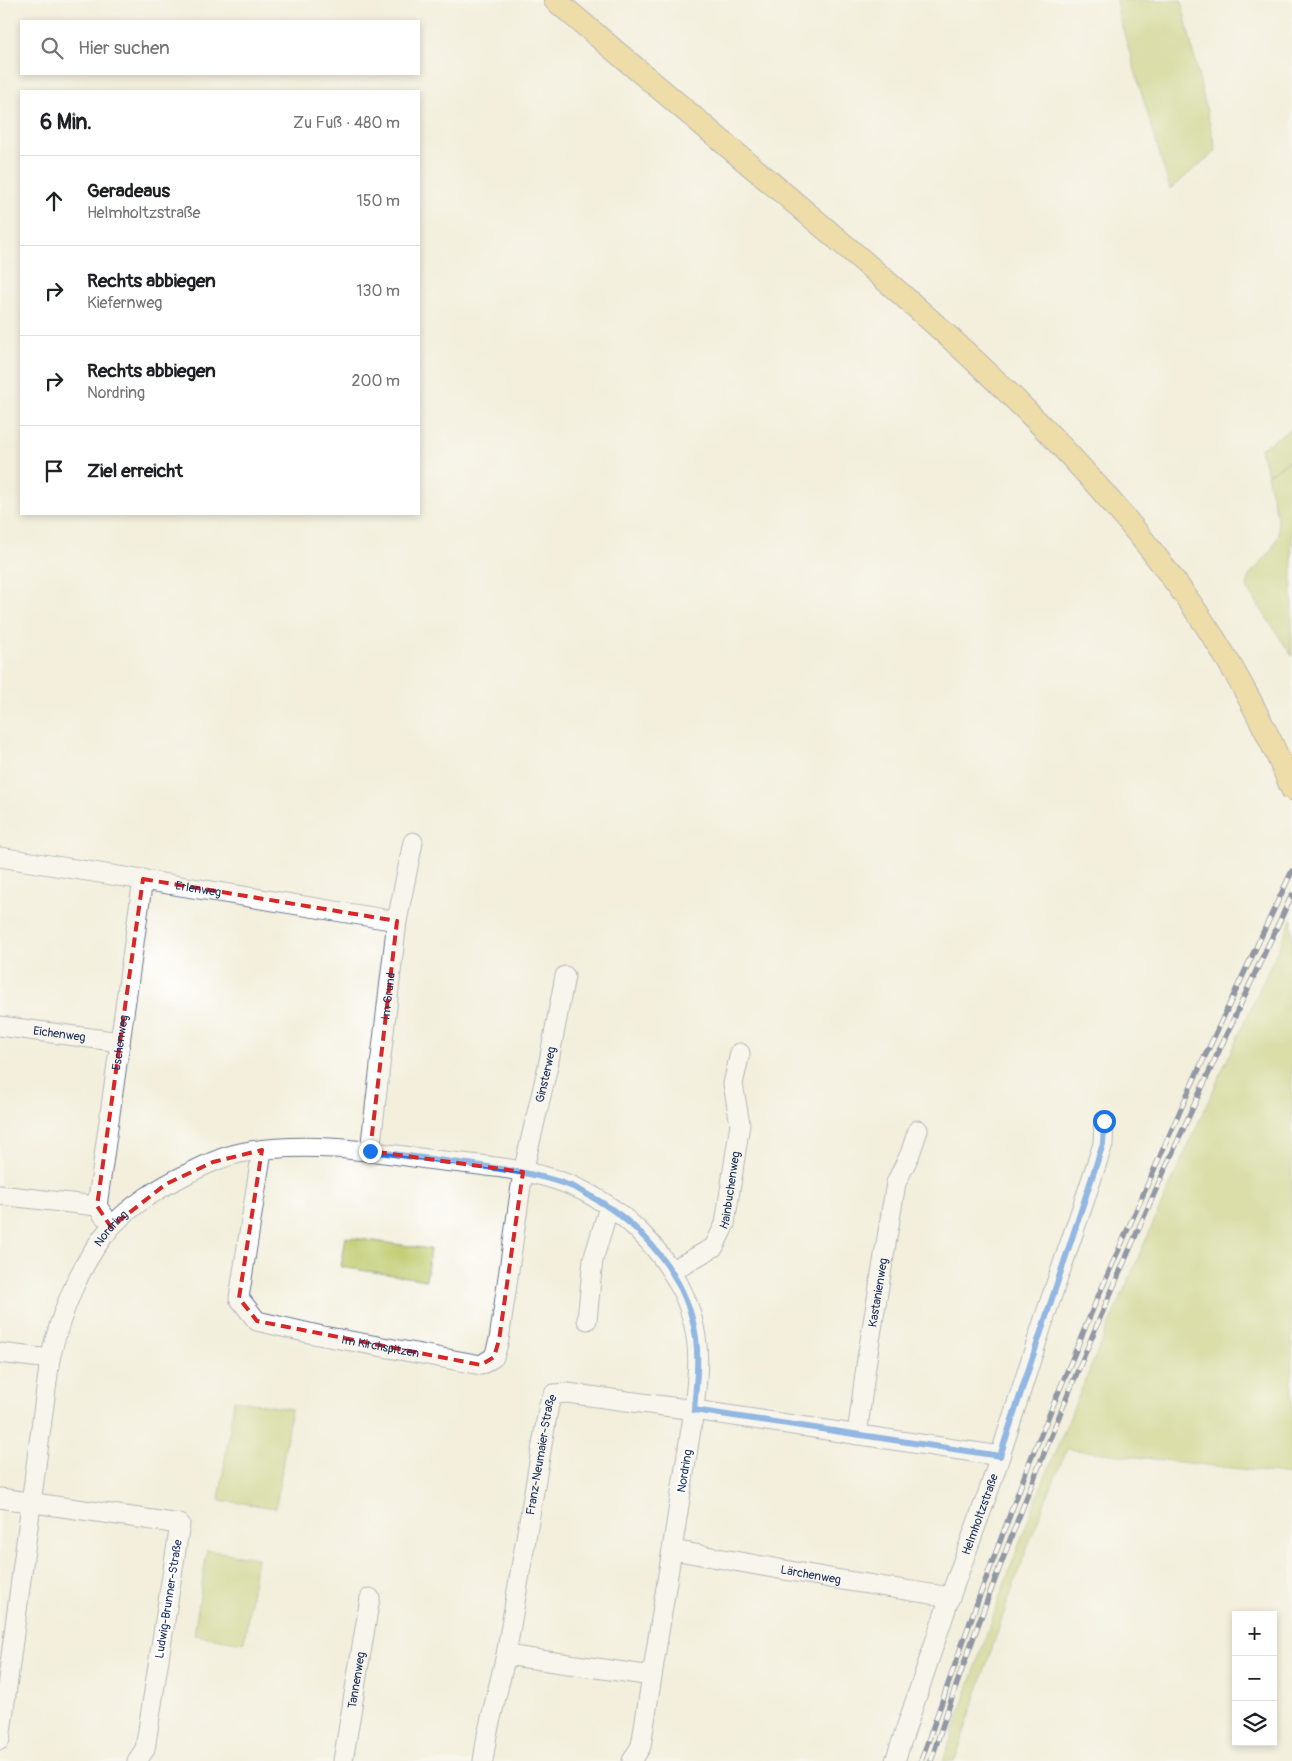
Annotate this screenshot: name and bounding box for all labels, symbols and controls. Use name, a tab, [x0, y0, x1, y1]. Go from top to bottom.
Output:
search box	[20, 20, 420, 75]
icon: search	[38, 34, 66, 62]
text: Hier suchen	[78, 36, 170, 60]
text: 6 Min.	[40, 109, 92, 136]
text: Zu Fuß · 480 m	[293, 113, 400, 133]
text: Geradeaus	[87, 179, 170, 203]
icon: ahead	[40, 187, 68, 215]
text: 150 m	[356, 191, 400, 211]
text: Helmholtzstraße	[87, 203, 200, 223]
text: Rechts abbiegen	[87, 269, 216, 293]
icon: right	[40, 277, 68, 305]
text: 130 m	[356, 281, 400, 301]
text: Kiefernweg	[87, 293, 162, 313]
text: Rechts abbiegen	[87, 359, 216, 383]
icon: right	[40, 367, 68, 395]
text: 200 m	[352, 371, 400, 391]
text: Nordring	[87, 383, 145, 403]
icon: arrive	[40, 457, 68, 485]
text: Ziel erreicht	[87, 459, 183, 483]
street label: Erlenweg	[175, 878, 222, 900]
street label: Im Grund	[378, 971, 398, 1021]
street label: Eschenweg	[109, 1014, 131, 1071]
street label: Eichenweg	[32, 1023, 87, 1045]
street label: Ginsterweg	[532, 1045, 559, 1104]
route start	[1093, 1110, 1116, 1133]
route end	[359, 1140, 382, 1163]
street label: Hainbuchenweg	[716, 1150, 743, 1232]
street label: Nordring	[91, 1207, 131, 1249]
street label: Kastanienweg	[865, 1257, 891, 1328]
street label: Im Kirchspitzen	[340, 1332, 421, 1361]
street label: Franz-Neumaier-Straße	[523, 1392, 560, 1516]
street label: Nordring	[674, 1448, 696, 1494]
street label: Helmholtzstraße	[958, 1472, 1001, 1557]
street label: Ludwig-Brunner-Straße	[152, 1538, 186, 1660]
street label: Lärchenweg	[779, 1562, 842, 1587]
map controls	[1232, 1611, 1277, 1746]
button: +	[1232, 1611, 1277, 1656]
street label: Tannenweg	[344, 1651, 368, 1710]
button: −	[1232, 1656, 1277, 1701]
button: layers	[1232, 1701, 1277, 1746]

